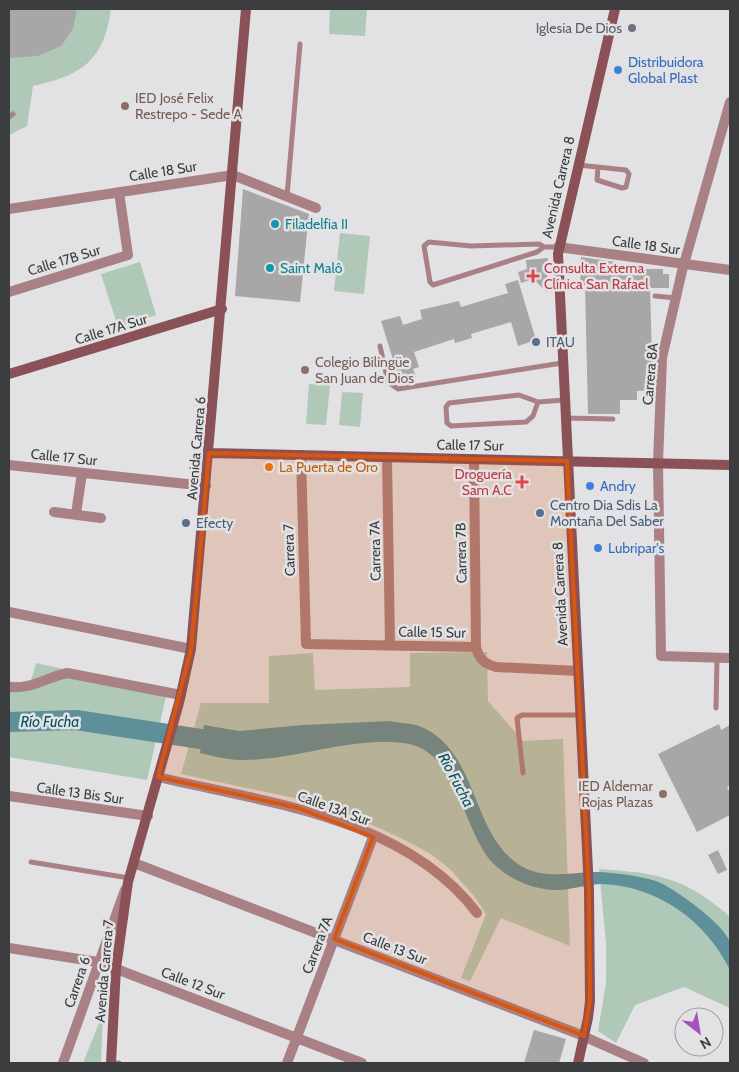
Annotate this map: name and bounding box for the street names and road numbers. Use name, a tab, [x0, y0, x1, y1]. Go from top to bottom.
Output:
street label: Avenida Carrera 8	[537, 134, 579, 240]
street label: Calle 18 Sur	[128, 157, 199, 185]
street label: Calle 18 Sur	[611, 231, 682, 259]
street label: Calle 17B Sur	[25, 240, 103, 280]
street label: Calle 17A Sur	[73, 309, 150, 349]
street label: Carrera 8A	[638, 342, 662, 406]
street label: Avenida Carrera 6	[183, 395, 209, 501]
street label: Calle 17 Sur	[436, 435, 504, 455]
street label: Calle 17 Sur	[30, 445, 99, 470]
street label: Carrera 7A	[365, 520, 385, 581]
street label: Carrera 7B	[451, 522, 471, 584]
street label: Carrera 7	[279, 523, 299, 577]
street label: Avenida Carrera 8	[548, 541, 572, 647]
street label: Calle 15 Sur	[398, 622, 466, 642]
street label: Calle 13 Bis Sur	[35, 778, 125, 808]
street label: Calle 13A Sur	[295, 787, 373, 830]
street label: Carrera 7A	[298, 913, 336, 976]
street label: Avenida Carrera 7	[91, 919, 117, 1023]
street label: Calle 13 Sur	[360, 928, 430, 969]
street label: Carrera 6	[60, 954, 94, 1010]
street label: Calle 12 Sur	[158, 963, 228, 1004]

